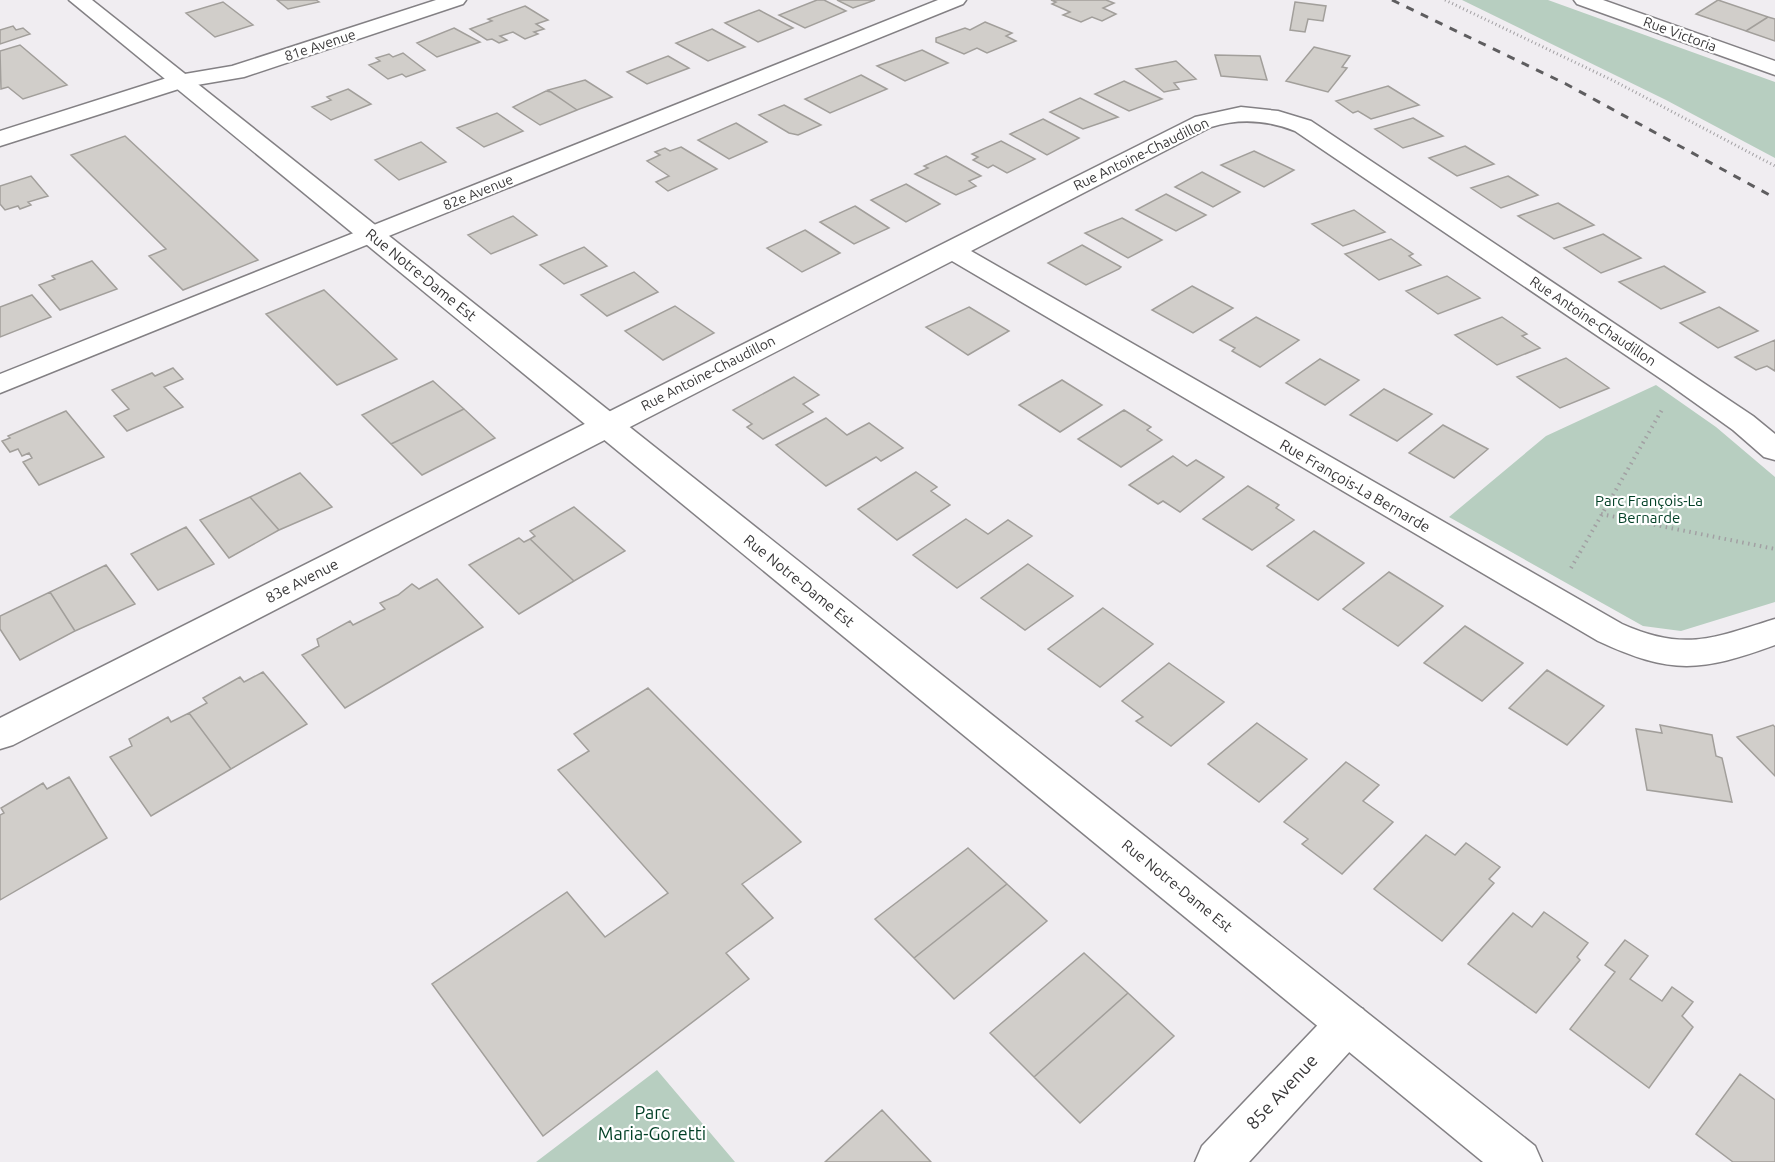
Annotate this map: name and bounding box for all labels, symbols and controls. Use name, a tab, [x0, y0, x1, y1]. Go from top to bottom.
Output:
street label: Rue Victoria	[1641, 13, 1719, 55]
street label: 81e Avenue	[282, 26, 358, 64]
street label: Rue Antoine-Chaudillon	[1071, 114, 1211, 194]
street label: 82e Avenue	[441, 171, 515, 213]
street label: Rue Notre-Dame Est	[363, 225, 480, 324]
street label: Rue Antoine-Chaudillon	[1527, 273, 1659, 369]
street label: Rue Antoine-Chaudillon	[638, 332, 778, 414]
street label: Rue François-La Bernarde	[1277, 436, 1433, 536]
park label: Parc François-La Bernarde	[1595, 492, 1703, 526]
street label: Rue Notre-Dame Est	[741, 531, 858, 630]
street label: 83e Avenue	[263, 555, 341, 606]
street label: Rue Notre-Dame Est	[1119, 836, 1236, 935]
street label: 85e Avenue	[1242, 1050, 1321, 1133]
park label: Parc Maria-Goretti	[598, 1102, 706, 1143]

